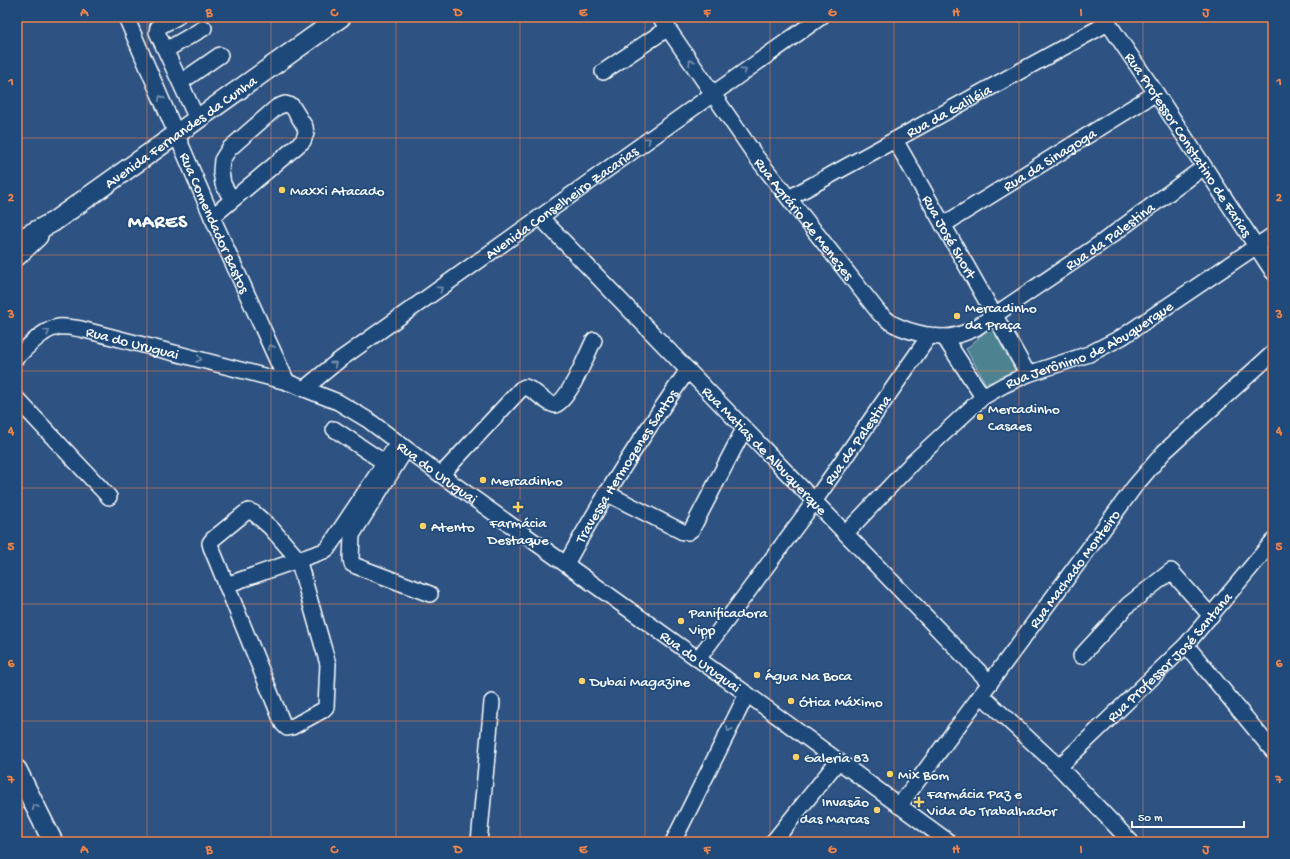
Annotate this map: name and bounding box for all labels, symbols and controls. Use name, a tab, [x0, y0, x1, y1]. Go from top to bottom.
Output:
text: A	[79, 6, 89, 21]
text: B	[205, 6, 214, 21]
text: C	[329, 6, 339, 21]
text: D	[453, 6, 463, 21]
text: E	[579, 6, 588, 21]
text: F	[703, 6, 712, 21]
text: G	[828, 6, 837, 21]
text: H	[952, 6, 960, 21]
text: I	[1079, 6, 1083, 21]
text: J	[1202, 6, 1211, 21]
street label: Rua Professor Constatino de Farias	[1120, 49, 1255, 242]
one-way arrow	[688, 59, 696, 66]
one-way arrow	[740, 68, 747, 76]
street label: Avenida Fernandes da Cunha	[102, 72, 262, 193]
text: 1	[7, 75, 14, 90]
text: 1	[1275, 75, 1282, 90]
street label: Rua da Galiléia	[904, 81, 996, 143]
one-way arrow	[157, 94, 165, 101]
street label: Rua da Sinagoga	[1000, 125, 1101, 197]
one-way arrow	[644, 138, 651, 145]
street label: Avenida Conselheiro Zacarias	[482, 143, 643, 264]
street label: Rua Comendador Bastos	[174, 150, 253, 297]
street label: Rua Agrário de Menezes	[749, 155, 857, 285]
place label: Maxxi Atacado	[290, 183, 385, 201]
marker: Maxxi Atacado	[277, 185, 287, 195]
text: 2	[8, 191, 15, 206]
text: 2	[1276, 191, 1283, 206]
street label: Rua José Short	[917, 192, 980, 284]
street label: Rua da Palestina	[1063, 199, 1160, 275]
district label: MARES	[128, 212, 188, 235]
one-way arrow	[435, 287, 442, 294]
street label: Rua Jerônimo de Abuquerque	[1003, 298, 1178, 394]
place label: Mercadinho da Praça	[965, 300, 1037, 335]
text: 3	[7, 308, 15, 323]
text: 3	[1275, 308, 1283, 323]
marker: Mercadinho da Praça	[952, 311, 962, 321]
street label: Rua do Uruguai	[84, 324, 180, 365]
one-way arrow	[43, 330, 50, 337]
one-way arrow	[268, 343, 276, 351]
one-way arrow	[196, 355, 203, 363]
one-way arrow	[329, 362, 337, 369]
street label: Rua Matias de Albuquerque	[697, 383, 830, 520]
street label: Travessa Hermogenes Santos	[572, 386, 683, 548]
street label: Rua da Palestina	[821, 392, 897, 489]
place label: Mercadinho Casaes	[988, 401, 1060, 436]
marker: Mercadinho Casaes	[975, 412, 985, 422]
text: 4	[7, 424, 15, 439]
text: 4	[1275, 424, 1283, 439]
street label: Rua do Uruguai	[393, 438, 480, 509]
place label: Mercadinho	[491, 473, 563, 491]
marker: Mercadinho	[478, 475, 488, 485]
marker: Farmácia Destaque	[513, 502, 523, 512]
street label: Rua Machado Monteiro	[1026, 507, 1125, 633]
place label: Farmácia Destaque	[486, 515, 549, 550]
place label: Atento	[431, 519, 475, 537]
marker: Atento	[418, 521, 428, 531]
text: 5	[8, 540, 15, 555]
text: 5	[1276, 540, 1283, 555]
street label: Rua Professor José Santana	[1104, 589, 1238, 727]
place label: Panificadora Vipp	[688, 605, 768, 640]
marker: Panificadora Vipp	[676, 616, 686, 626]
street label: Rua do Uruguai	[656, 628, 744, 698]
text: 6	[8, 657, 15, 672]
text: 6	[1276, 657, 1283, 672]
place label: Água Na Boca	[765, 668, 853, 686]
marker: Água Na Boca	[752, 670, 762, 680]
place label: Dubai Magazine	[589, 674, 690, 692]
marker: Dubai Magazine	[577, 676, 587, 686]
place label: Ótica Máximo	[799, 694, 883, 712]
marker: Ótica Máximo	[786, 696, 796, 706]
one-way arrow	[726, 725, 734, 732]
place label: Galeria 83	[804, 750, 869, 768]
marker: Galeria 83	[791, 752, 801, 762]
place label: Mix Bom	[898, 767, 950, 785]
marker: Mix Bom	[885, 769, 895, 779]
text: 7	[7, 773, 16, 788]
text: 7	[1275, 773, 1284, 788]
place label: Farmácia Paz e Vida do Trabalhador	[926, 786, 1058, 821]
place label: Invasão das Marcas	[800, 794, 869, 829]
marker: Farmácia Paz e Vida do Trabalhador	[914, 797, 924, 807]
scale bar	[1132, 803, 1244, 829]
one-way arrow	[32, 804, 40, 811]
marker: Invasão das Marcas	[872, 805, 882, 815]
text: 50 m	[1138, 812, 1163, 826]
text: A	[79, 843, 89, 858]
text: B	[205, 843, 214, 858]
text: C	[329, 843, 339, 858]
text: D	[453, 843, 463, 858]
text: E	[579, 843, 588, 858]
text: F	[703, 843, 712, 858]
text: G	[828, 843, 837, 858]
text: H	[952, 843, 960, 858]
text: I	[1079, 843, 1083, 858]
text: J	[1202, 843, 1211, 858]

